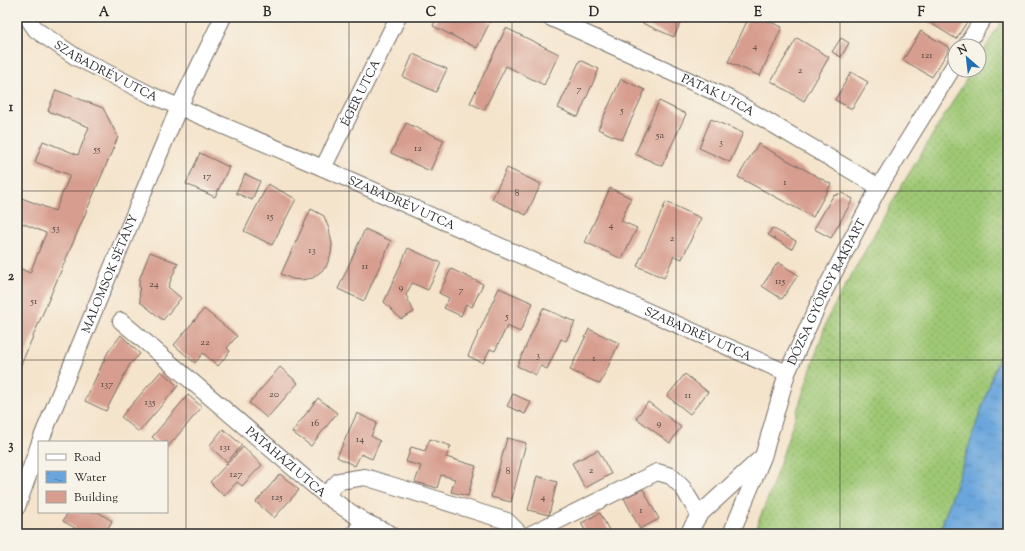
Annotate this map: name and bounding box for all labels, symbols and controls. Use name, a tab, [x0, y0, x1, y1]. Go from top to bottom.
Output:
text: A	[99, 4, 110, 22]
text: B	[263, 4, 272, 22]
text: C	[426, 4, 436, 22]
text: D	[589, 4, 599, 22]
text: E	[754, 4, 762, 22]
text: F	[917, 4, 925, 22]
street label: SZABADRÉV UTCA	[50, 37, 160, 107]
north arrow	[947, 38, 987, 78]
house number: 4	[752, 39, 758, 54]
text: N	[954, 41, 971, 60]
house number: 121	[921, 48, 933, 63]
street label: ÉGER UTCA	[337, 56, 386, 130]
house number: 2	[798, 63, 803, 78]
street label: PATAK UTCA	[678, 70, 758, 122]
house number: 7	[576, 82, 582, 97]
text: 1	[9, 99, 14, 117]
house number: 5	[619, 103, 624, 118]
house number: 5a	[655, 128, 664, 143]
house number: 3	[719, 135, 723, 150]
house number: 12	[414, 141, 422, 156]
house number: 55	[93, 142, 101, 157]
house number: 17	[203, 169, 211, 184]
street label: SZABADRÉV UTCA	[345, 172, 458, 235]
house number: 1	[783, 175, 787, 190]
house number: 8	[515, 186, 520, 201]
house number: 15	[267, 209, 274, 224]
street label: MALOMSOK SÉTÁNY	[78, 212, 143, 336]
street label: DÓZSA GYÖRGY RAKPART	[784, 215, 871, 369]
house number: 4	[608, 218, 614, 233]
house number: 53	[51, 221, 60, 236]
house number: 2	[670, 231, 675, 246]
house number: 13	[308, 243, 316, 258]
house number: 11	[362, 259, 369, 274]
text: 2	[8, 268, 15, 286]
house number: 115	[775, 274, 786, 289]
house number: 24	[149, 277, 159, 292]
house number: 9	[399, 280, 404, 295]
house number: 7	[458, 283, 464, 298]
house number: 51	[30, 294, 38, 309]
street label: SZABADRÉV UTCA	[641, 303, 754, 366]
house number: 5	[504, 309, 509, 324]
house number: 22	[200, 335, 210, 350]
house number: 3	[536, 348, 540, 363]
house number: 1	[592, 351, 596, 366]
house number: 137	[101, 377, 113, 392]
house number: 20	[269, 387, 279, 402]
house number: 11	[685, 388, 692, 403]
house number: 135	[145, 395, 156, 410]
house number: 16	[311, 416, 319, 431]
house number: 9	[657, 416, 662, 431]
street label: PATAHÁZI UTCA	[241, 423, 330, 502]
house number: 14	[356, 432, 364, 447]
text: 3	[8, 437, 14, 455]
house number: 131	[220, 440, 231, 455]
legend	[38, 441, 168, 513]
text: Road	[74, 449, 101, 467]
house number: 2	[589, 463, 594, 478]
house number: 8	[506, 464, 511, 479]
house number: 127	[229, 467, 243, 482]
text: Water	[74, 469, 107, 487]
text: Building	[74, 489, 118, 507]
house number: 125	[271, 490, 283, 505]
house number: 4	[540, 490, 546, 505]
house number: 1	[639, 503, 643, 518]

